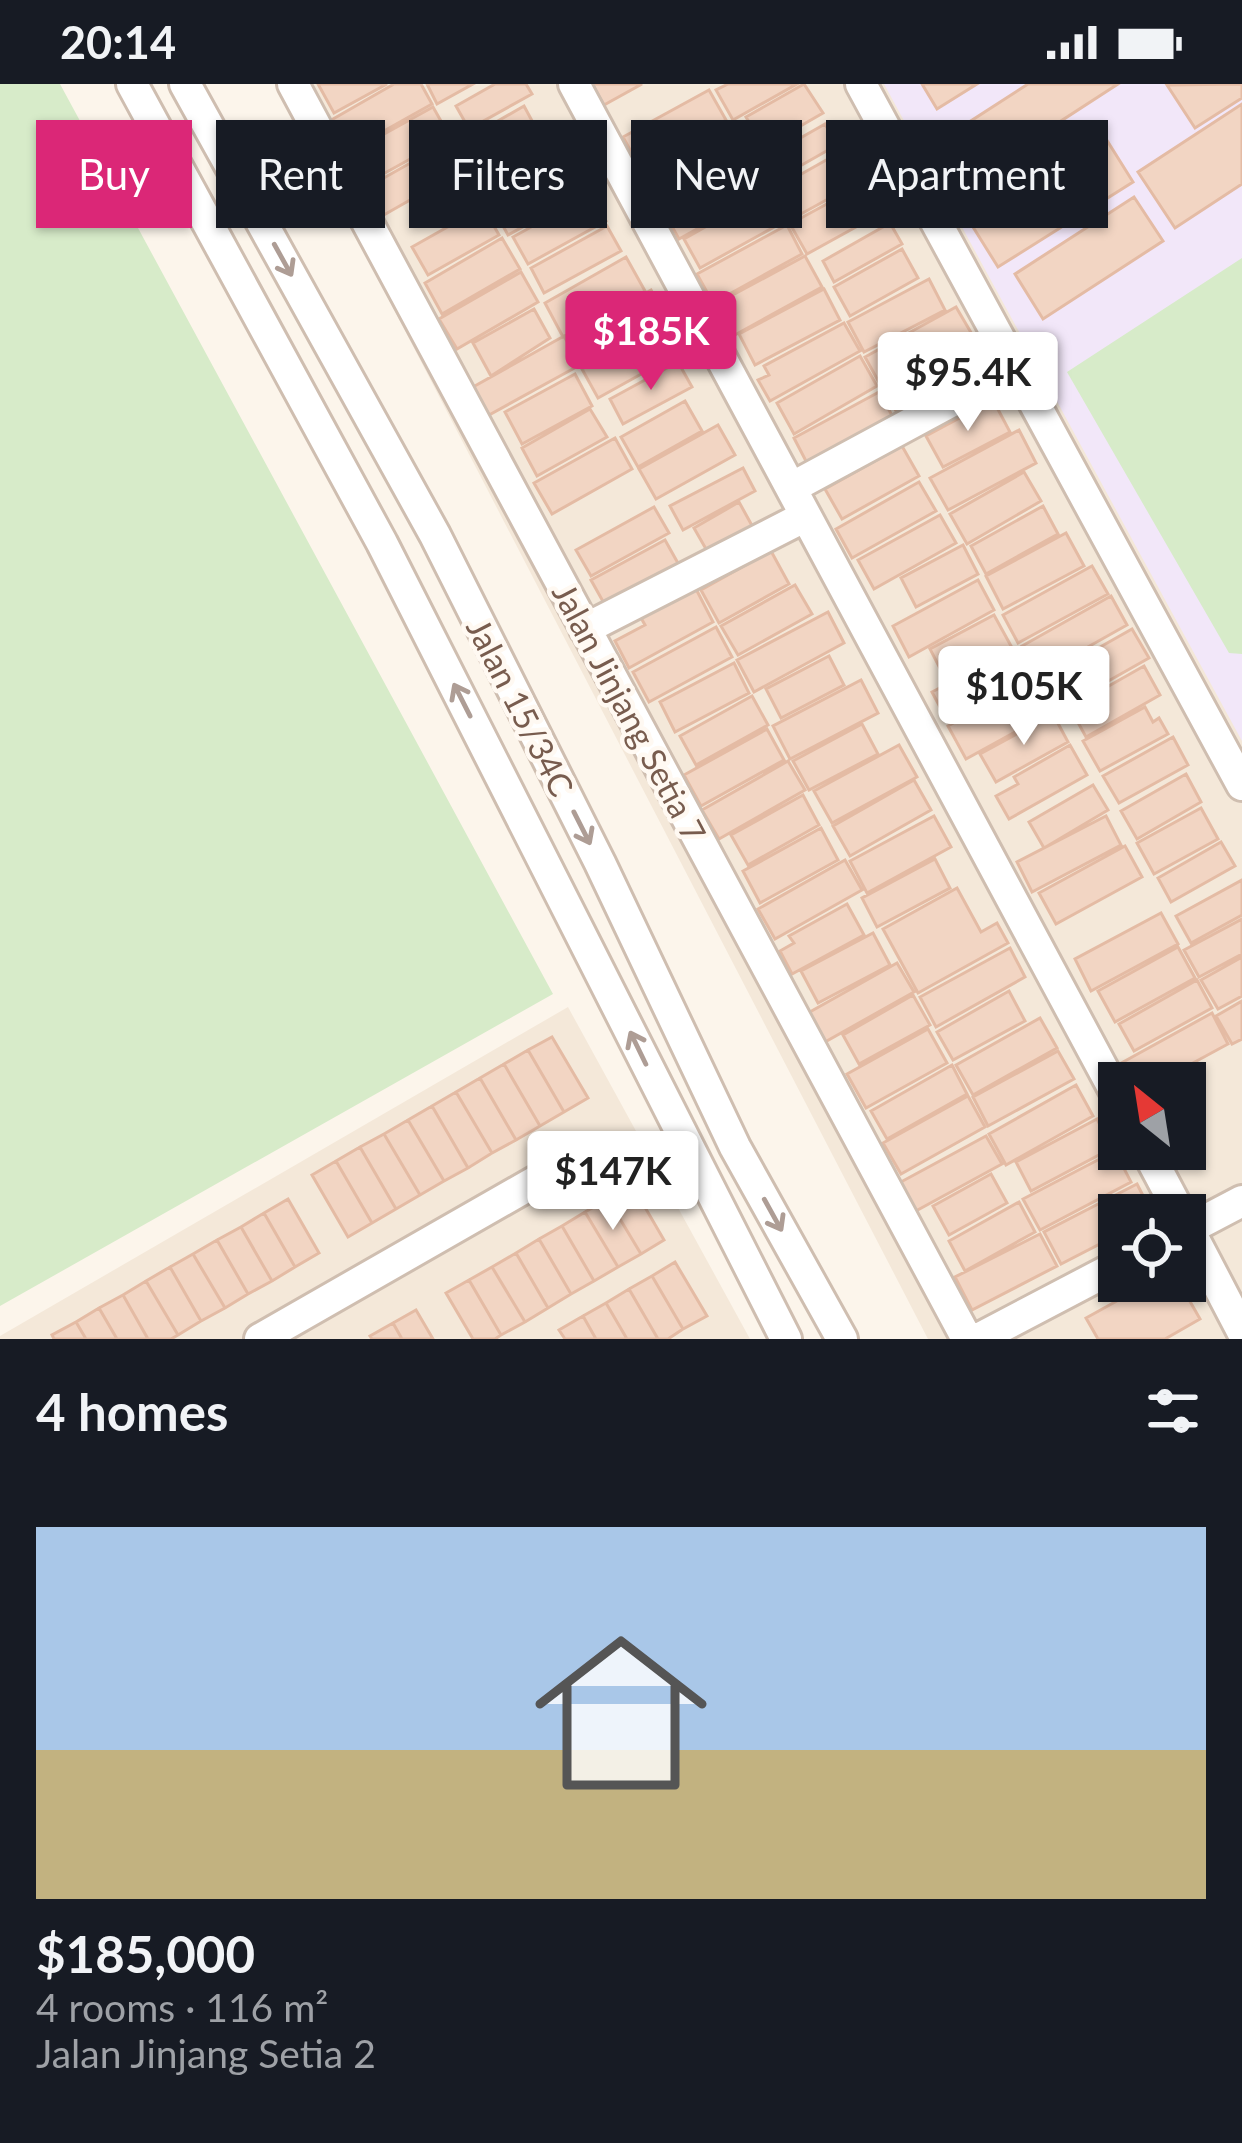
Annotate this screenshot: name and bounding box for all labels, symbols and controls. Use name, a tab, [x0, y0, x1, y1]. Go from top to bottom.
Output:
text: 20:14	[60, 15, 176, 69]
chip: Buy	[36, 120, 192, 228]
chip: Rent	[216, 120, 385, 228]
chip: Filters	[409, 120, 607, 228]
chip: New	[631, 120, 802, 228]
chip: Apartment	[826, 120, 1108, 228]
one-way arrow	[271, 242, 295, 277]
pin: $185K	[567, 291, 735, 393]
text: $185K	[592, 307, 710, 353]
pin: $95.4K	[870, 332, 1066, 434]
text: $95.4K	[905, 348, 1031, 394]
street label: Jalan Jinjang Setia 7	[545, 576, 715, 848]
street label: Jalan 15/34C	[459, 611, 583, 803]
pin: $105K	[940, 646, 1108, 748]
text: $105K	[965, 662, 1083, 708]
one-way arrow	[450, 683, 473, 718]
one-way arrow	[571, 810, 594, 845]
one-way arrow	[626, 1030, 649, 1066]
north arrow	[1098, 1062, 1206, 1170]
map controls	[1098, 1062, 1206, 1302]
pin: $147K	[529, 1131, 697, 1233]
text: $147K	[554, 1147, 672, 1193]
button: locate	[1098, 1194, 1206, 1302]
one-way arrow	[761, 1197, 785, 1232]
icon: filters	[1140, 1378, 1206, 1444]
text: 4 homes	[36, 1381, 228, 1442]
icon: home	[513, 1605, 729, 1821]
text: $185,000	[36, 1923, 255, 1984]
text: 4 rooms · 116 m²	[36, 1984, 328, 2030]
text: Jalan Jinjang Setia 2	[36, 2030, 376, 2076]

